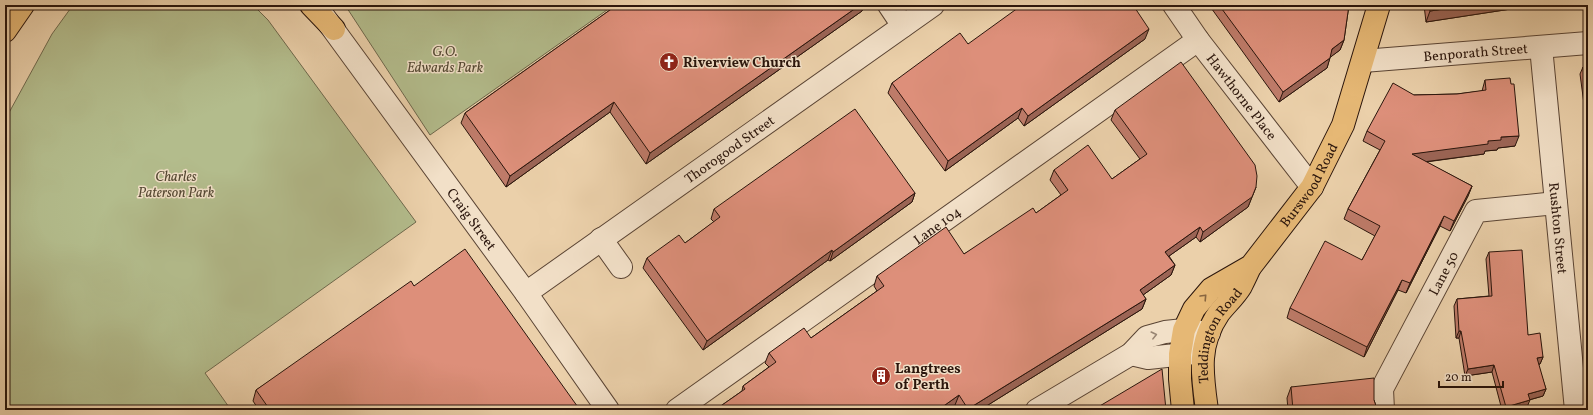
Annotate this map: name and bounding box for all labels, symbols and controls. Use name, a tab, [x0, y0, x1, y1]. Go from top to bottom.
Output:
street label: Benporath Street	[1423, 40, 1529, 67]
park label: G.O. Edwards Park	[407, 43, 484, 78]
street label: Hawthorne Place	[1201, 50, 1280, 145]
church icon: Riverview Church	[658, 51, 680, 73]
place label: Riverview Church	[683, 54, 801, 73]
street label: Thorogood Street	[681, 112, 779, 189]
street label: Burswood Road	[1276, 140, 1343, 232]
park label: Charles Paterson Park	[138, 168, 215, 203]
street label: Rushton Street	[1543, 182, 1571, 275]
street label: Craig Street	[442, 185, 500, 255]
street label: Lane 104	[910, 203, 966, 250]
street label: Lane 50	[1425, 248, 1464, 299]
street label: Teddington Road	[1195, 285, 1248, 384]
one-way arrow	[1199, 294, 1207, 302]
one-way arrow	[1151, 331, 1158, 340]
place label: Langtrees of Perth	[895, 360, 961, 395]
scale bar	[1439, 363, 1503, 389]
building icon: Langtrees of Perth	[870, 365, 892, 387]
text: 20 m	[1445, 370, 1472, 386]

